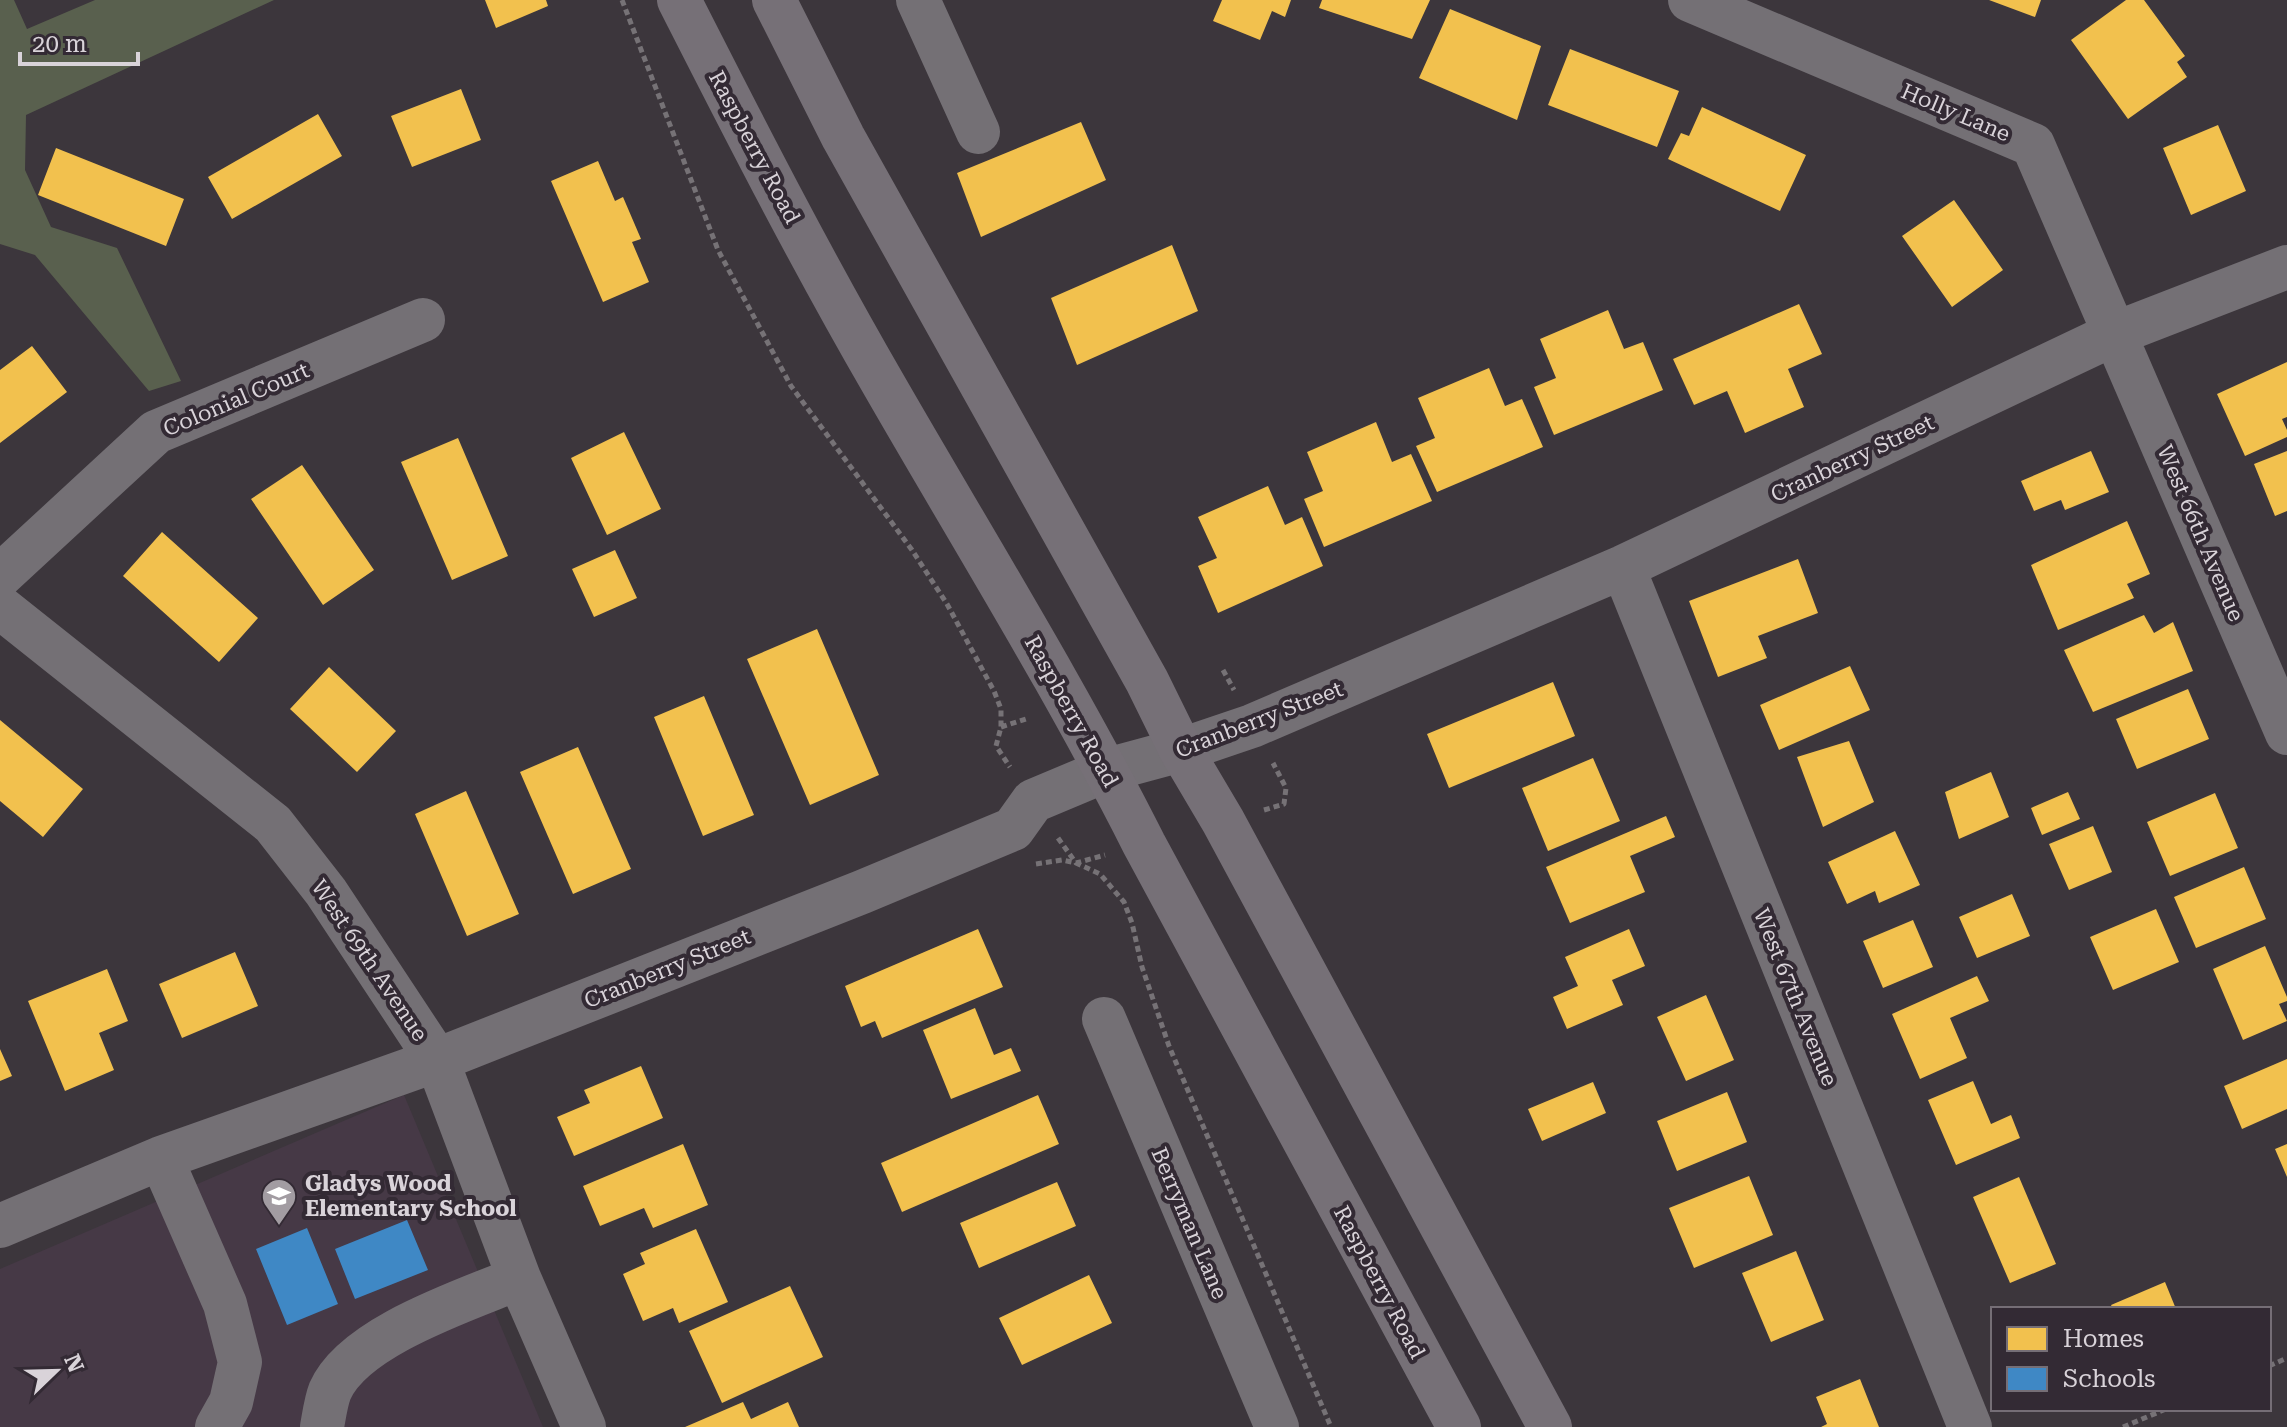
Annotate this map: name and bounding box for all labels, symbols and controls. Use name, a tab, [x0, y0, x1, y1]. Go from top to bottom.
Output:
scale bar	[20, 16, 138, 66]
text: 20 m	[32, 30, 87, 58]
street label: Raspberry Road	[704, 67, 805, 228]
street label: Holly Lane	[1898, 78, 2014, 147]
street label: Colonial Court	[160, 357, 313, 441]
street label: Cranberry Street	[1767, 410, 1938, 507]
street label: West 66th Avenue	[2152, 441, 2249, 625]
street label: Raspberry Road	[1020, 631, 1123, 791]
street label: Cranberry Street	[1172, 676, 1346, 763]
street label: West 69th Avenue	[306, 875, 433, 1046]
street label: West 67th Avenue	[1749, 905, 1843, 1090]
street label: Cranberry Street	[580, 924, 754, 1013]
street label: Berryman Lane	[1146, 1144, 1233, 1303]
place label: Gladys Wood Elementary School	[305, 1171, 517, 1221]
school or university icon: Gladys Wood Elementary School	[260, 1177, 298, 1227]
street label: Raspberry Road	[1329, 1202, 1430, 1363]
legend	[1991, 1307, 2271, 1411]
text: Homes	[2063, 1325, 2144, 1353]
north arrow	[16, 1331, 96, 1411]
text: N	[59, 1351, 89, 1376]
text: Schools	[2063, 1365, 2156, 1393]

